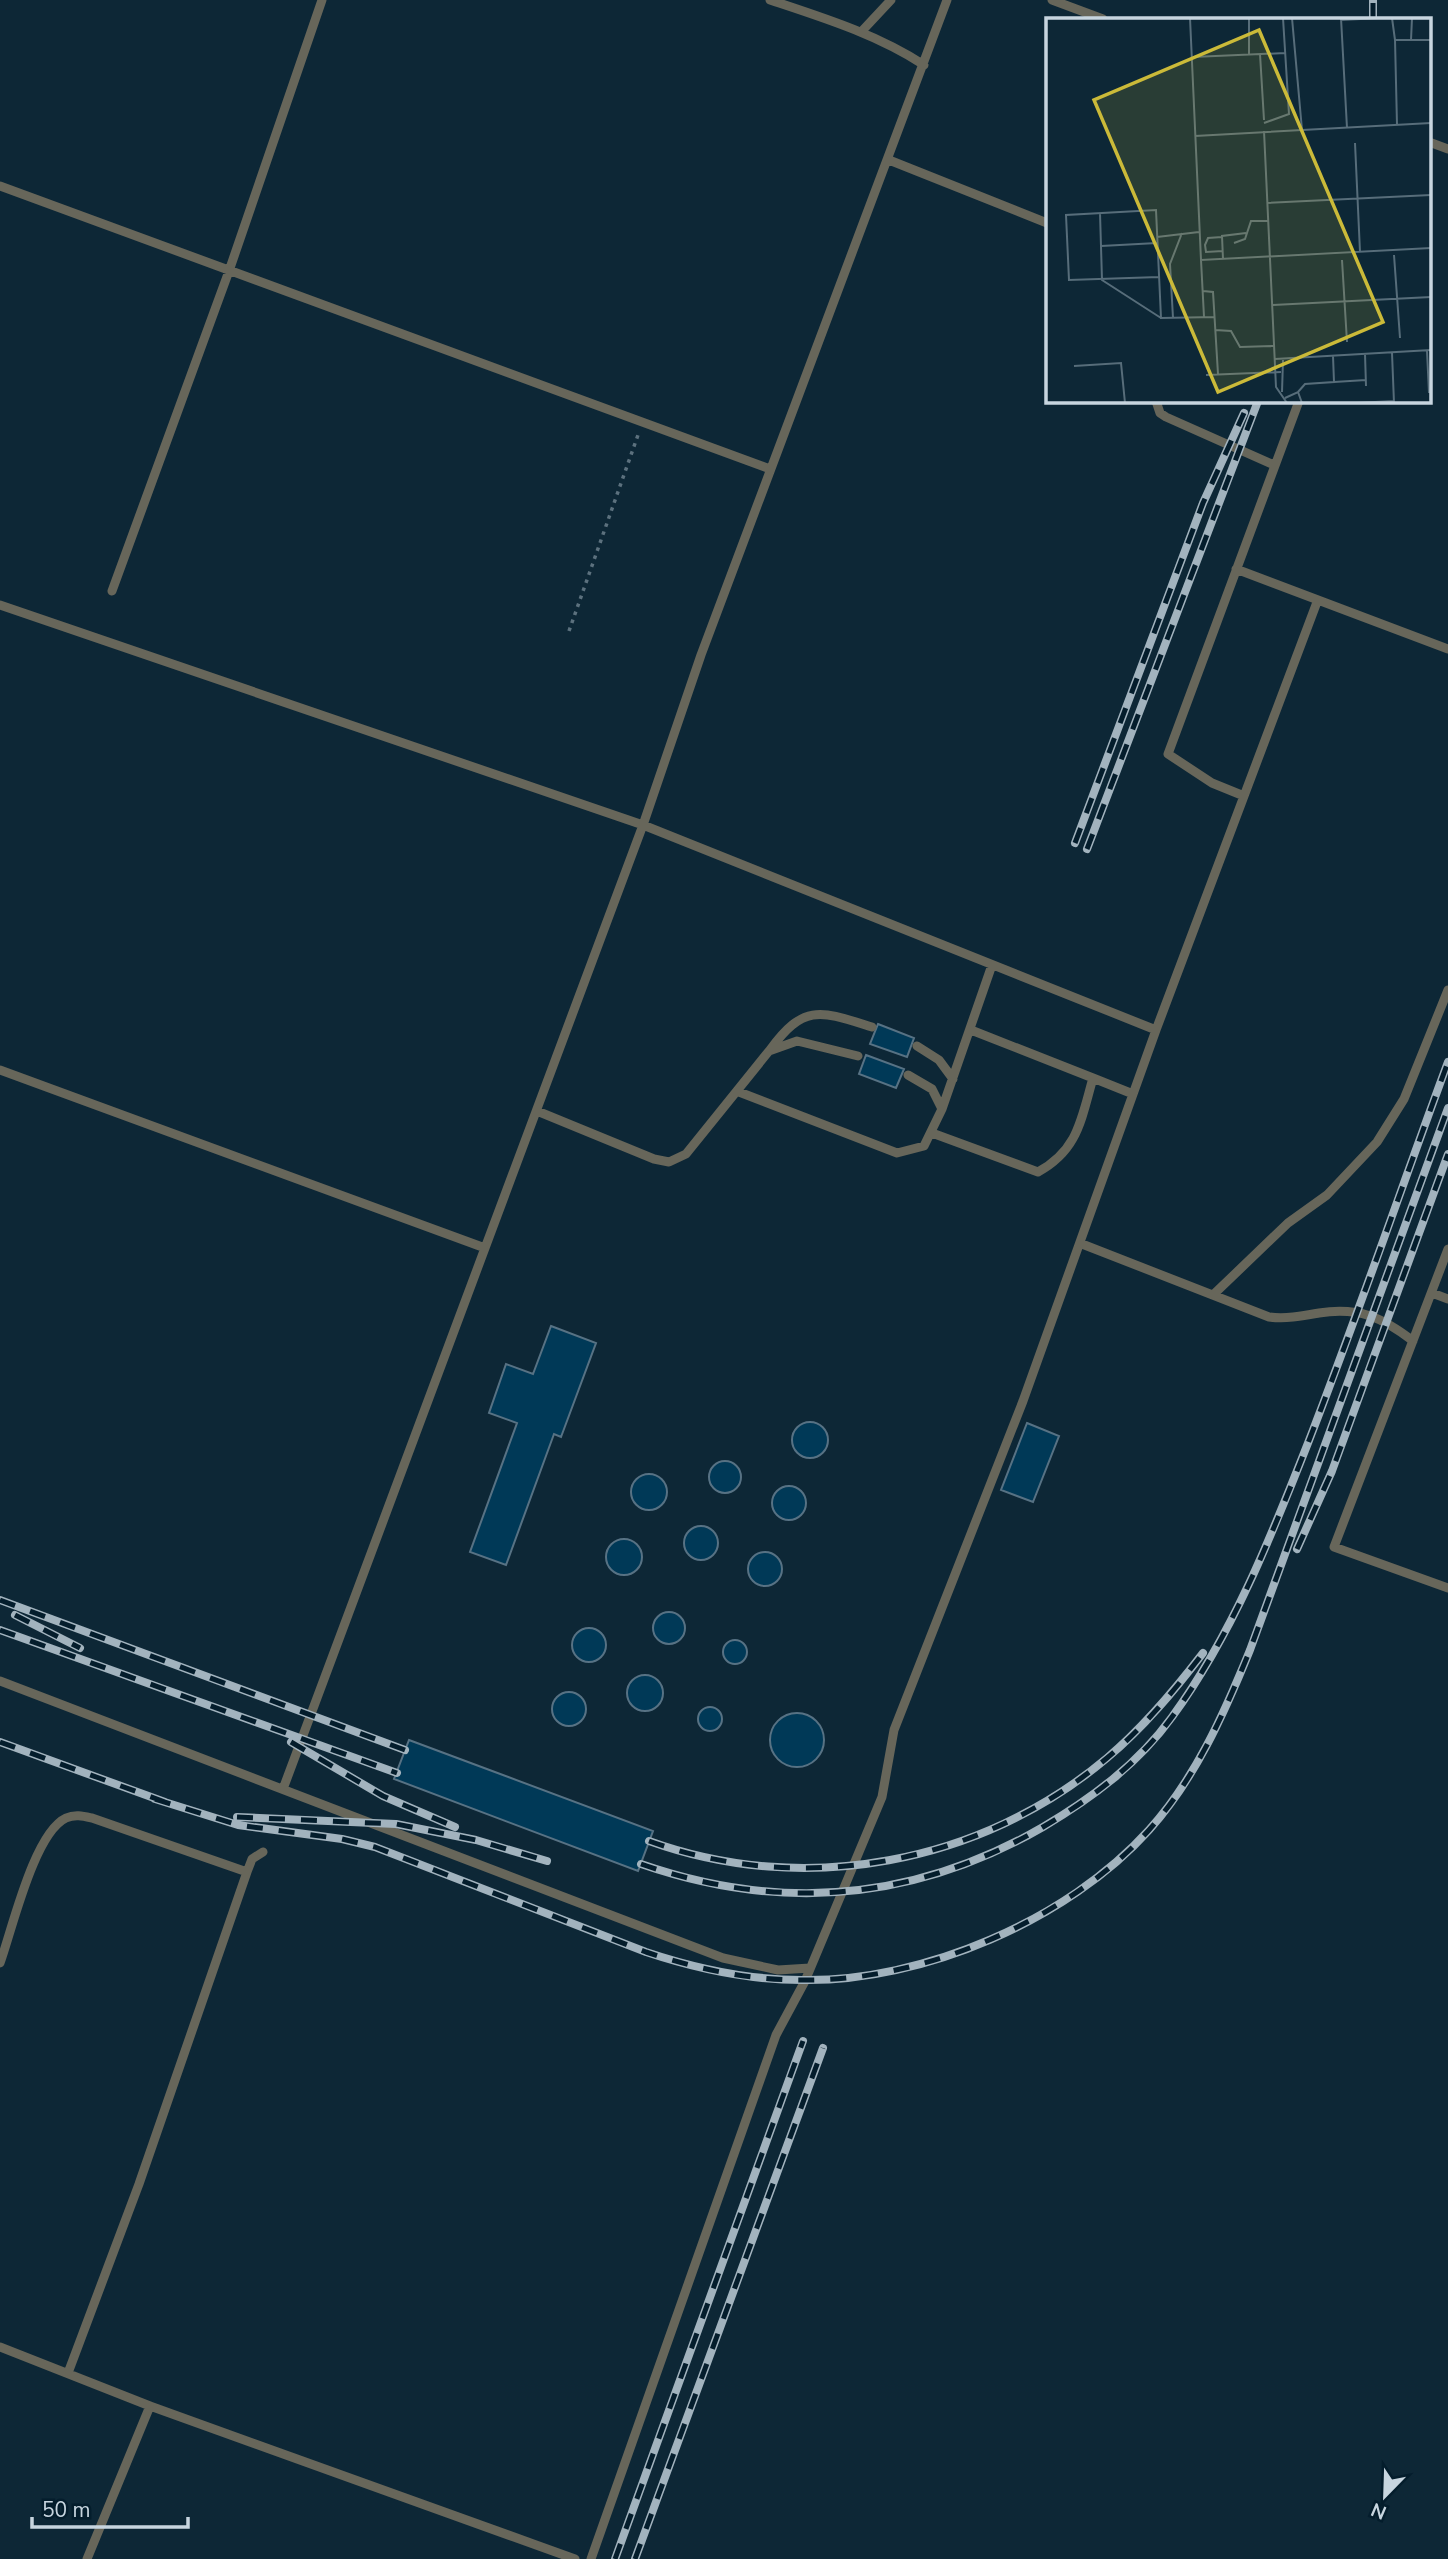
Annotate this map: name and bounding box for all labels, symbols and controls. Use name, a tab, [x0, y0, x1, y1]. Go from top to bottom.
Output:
inset map	[1046, 18, 1430, 402]
north arrow	[1350, 2461, 1420, 2531]
scale bar	[32, 2486, 187, 2530]
text: 50 m	[42, 2496, 91, 2524]
text: N	[1367, 2496, 1390, 2525]

